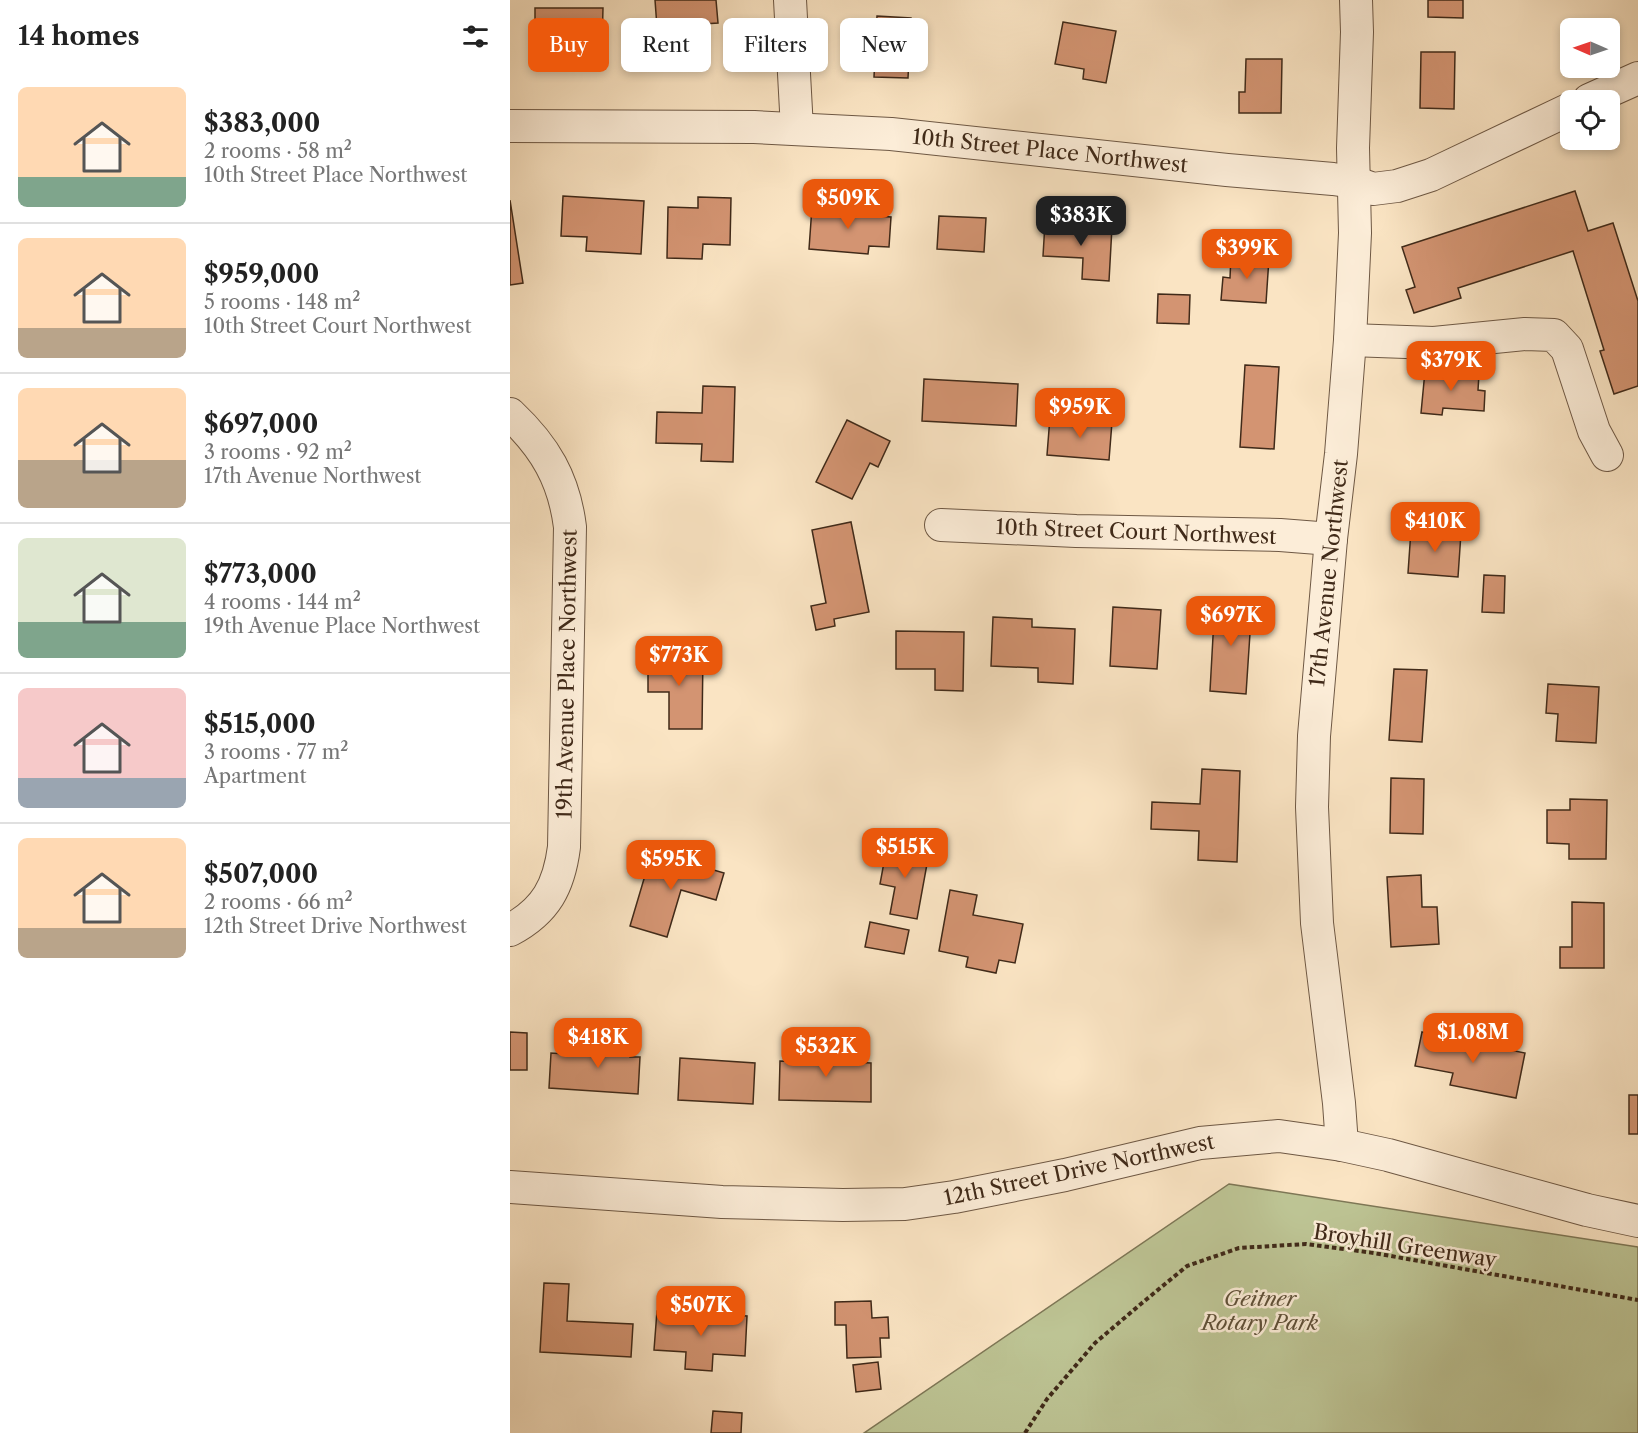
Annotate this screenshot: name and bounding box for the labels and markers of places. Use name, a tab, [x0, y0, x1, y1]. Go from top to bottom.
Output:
pin: $509K	[806, 179, 890, 230]
pin: $383K	[1039, 196, 1123, 247]
pin: $399K	[1205, 229, 1289, 280]
pin: $379K	[1409, 341, 1493, 392]
pin: $959K	[1038, 388, 1122, 439]
pin: $410K	[1393, 502, 1477, 553]
pin: $697K	[1189, 596, 1273, 647]
pin: $773K	[637, 636, 721, 687]
pin: $515K	[863, 828, 947, 879]
pin: $595K	[629, 840, 713, 891]
pin: $1.08M	[1424, 1013, 1522, 1064]
pin: $418K	[556, 1018, 640, 1069]
pin: $532K	[784, 1027, 868, 1078]
pin: $507K	[659, 1286, 743, 1337]

